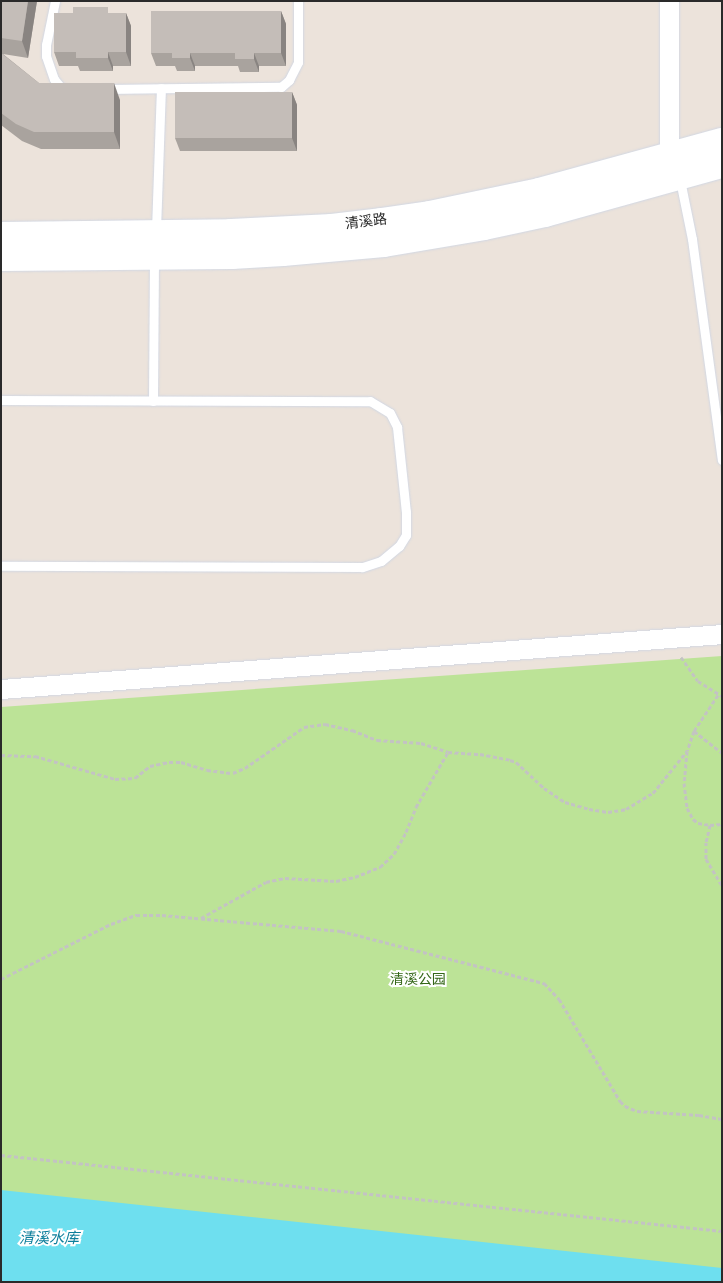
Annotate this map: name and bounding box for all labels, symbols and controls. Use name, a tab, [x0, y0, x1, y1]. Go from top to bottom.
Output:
street label: 清溪路	[344, 211, 388, 233]
park label: 清溪公园	[390, 972, 446, 988]
water label: 清溪水库	[19, 1230, 79, 1248]

